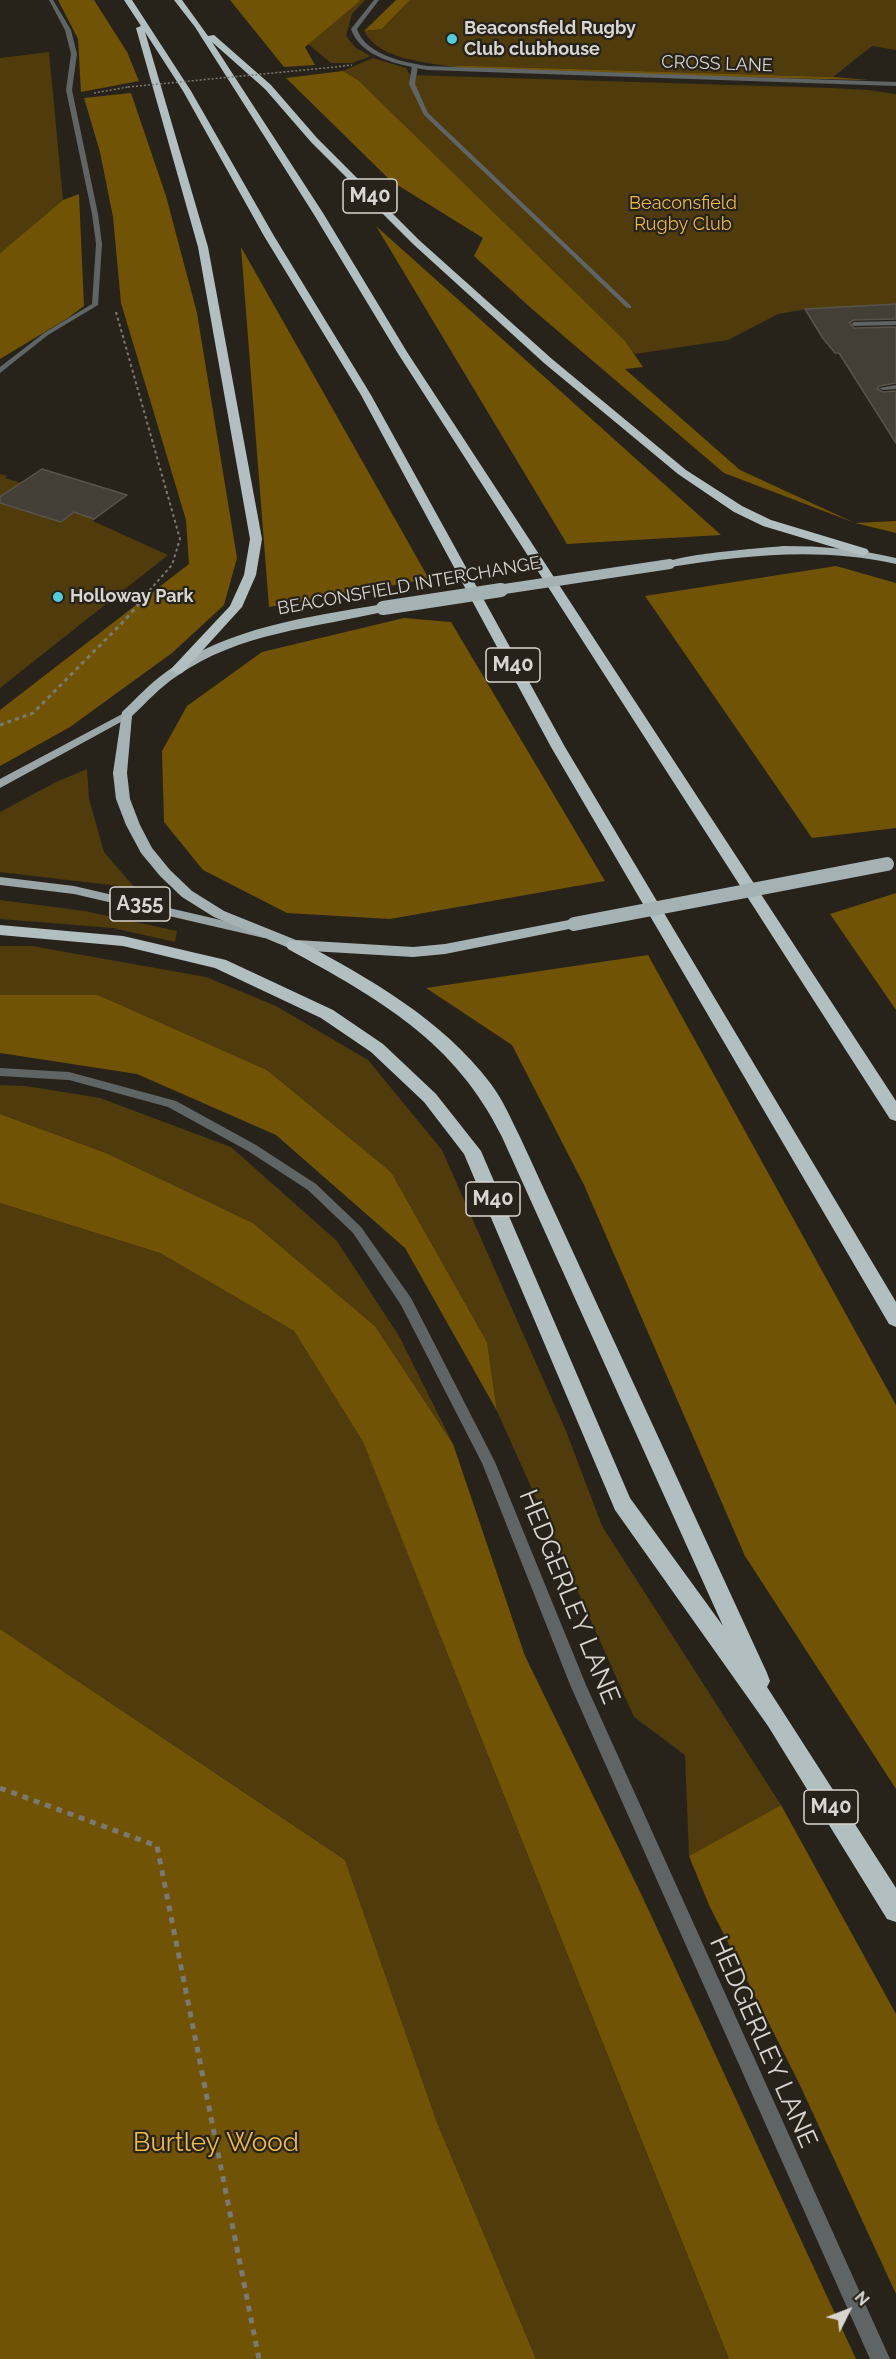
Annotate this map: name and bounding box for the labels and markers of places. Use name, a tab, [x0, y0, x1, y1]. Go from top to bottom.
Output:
place label: Beaconsfield Rugby Club clubhouse	[464, 18, 636, 60]
marker: Beaconsfield Rugby Club clubhouse	[445, 32, 459, 46]
place label: Holloway Park	[70, 586, 194, 608]
marker: Holloway Park	[51, 590, 65, 604]

